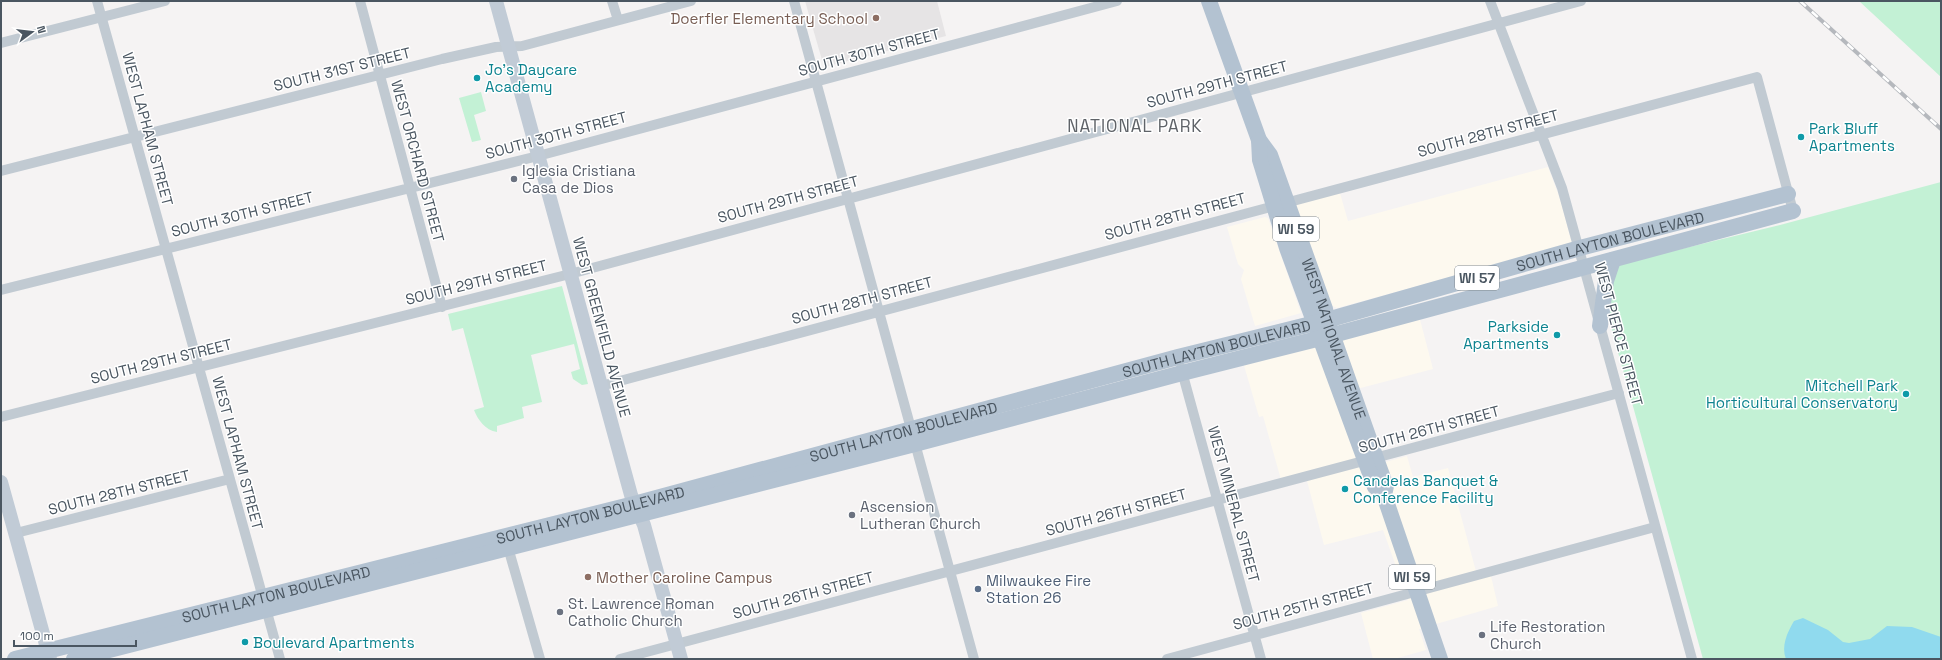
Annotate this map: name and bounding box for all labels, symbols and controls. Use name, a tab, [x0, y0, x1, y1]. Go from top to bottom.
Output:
place label: Doerfler Elementary School	[670, 9, 868, 28]
north arrow	[12, 12, 52, 52]
marker: Doerfler Elementary School	[871, 13, 881, 23]
text: N	[34, 24, 49, 35]
street label: SOUTH 30TH STREET	[796, 24, 942, 80]
street label: SOUTH 31ST STREET	[271, 43, 413, 95]
street label: WEST LAPHAM STREET	[118, 50, 178, 208]
street label: SOUTH 29TH STREET	[1144, 56, 1290, 112]
place label: Jo's Daycare Academy	[485, 60, 577, 96]
marker: Jo's Daycare Academy	[472, 73, 482, 83]
street label: WEST ORCHARD STREET	[387, 78, 449, 244]
street label: SOUTH 28TH STREET	[1415, 105, 1561, 161]
street label: SOUTH 30TH STREET	[483, 107, 629, 163]
district label: NATIONAL PARK	[1067, 115, 1203, 137]
place label: Park Bluff Apartments	[1809, 119, 1895, 155]
marker: Park Bluff Apartments	[1796, 132, 1806, 142]
place label: Iglesia Cristiana Casa de Dios	[522, 161, 636, 197]
street label: SOUTH 29TH STREET	[715, 171, 861, 227]
marker: Iglesia Cristiana Casa de Dios	[509, 174, 519, 184]
street label: SOUTH 30TH STREET	[169, 187, 315, 241]
street label: SOUTH 28TH STREET	[1102, 188, 1248, 244]
street label: SOUTH LAYTON BOULEVARD	[1514, 207, 1706, 275]
road number: WI 59	[1273, 217, 1319, 241]
street label: WEST GREENFIELD AVENUE	[569, 235, 635, 419]
street label: SOUTH 29TH STREET	[403, 255, 549, 309]
street label: WEST NATIONAL AVENUE	[1298, 255, 1371, 422]
street label: WEST PIERCE STREET	[1591, 260, 1647, 408]
road number: WI 57	[1455, 266, 1499, 290]
street label: SOUTH 28TH STREET	[789, 272, 935, 328]
street label: SOUTH LAYTON BOULEVARD	[1120, 315, 1313, 381]
place label: Parkside Apartments	[1463, 317, 1549, 353]
marker: Parkside Apartments	[1552, 330, 1562, 340]
street label: SOUTH 29TH STREET	[88, 334, 234, 388]
street label: WEST LAPHAM STREET	[208, 374, 268, 532]
place label: Mitchell Park Horticultural Conservatory	[1706, 376, 1898, 412]
marker: Mitchell Park Horticultural Conservatory	[1901, 389, 1911, 399]
street label: SOUTH LAYTON BOULEVARD	[807, 397, 999, 466]
street label: SOUTH 26TH STREET	[1356, 401, 1502, 457]
street label: WEST MINERAL STREET	[1204, 424, 1264, 584]
street label: SOUTH 28TH STREET	[46, 465, 192, 519]
place label: Candelas Banquet & Conference Facility	[1353, 471, 1498, 507]
street label: SOUTH LAYTON BOULEVARD	[494, 481, 686, 548]
street label: SOUTH 26TH STREET	[1043, 484, 1189, 540]
marker: Candelas Banquet & Conference Facility	[1340, 484, 1350, 494]
place label: Ascension Lutheran Church	[860, 497, 981, 533]
marker: Ascension Lutheran Church	[847, 510, 857, 520]
street label: SOUTH LAYTON BOULEVARD	[180, 561, 372, 626]
road number: WI 59	[1389, 565, 1435, 589]
street label: SOUTH 26TH STREET	[730, 567, 876, 623]
place label: Mother Caroline Campus	[596, 568, 773, 587]
place label: Milwaukee Fire Station 26	[986, 571, 1091, 607]
marker: Mother Caroline Campus	[583, 572, 593, 582]
street label: SOUTH 25TH STREET	[1231, 578, 1376, 634]
marker: Milwaukee Fire Station 26	[973, 584, 983, 594]
place label: St. Lawrence Roman Catholic Church	[568, 594, 715, 630]
marker: St. Lawrence Roman Catholic Church	[555, 607, 565, 617]
place label: Life Restoration Church	[1490, 617, 1605, 653]
scale bar	[14, 622, 136, 648]
text: 100 m	[20, 628, 54, 644]
marker: Life Restoration Church	[1477, 630, 1487, 640]
place label: Boulevard Apartments	[253, 633, 415, 652]
marker: Boulevard Apartments	[240, 637, 250, 647]

